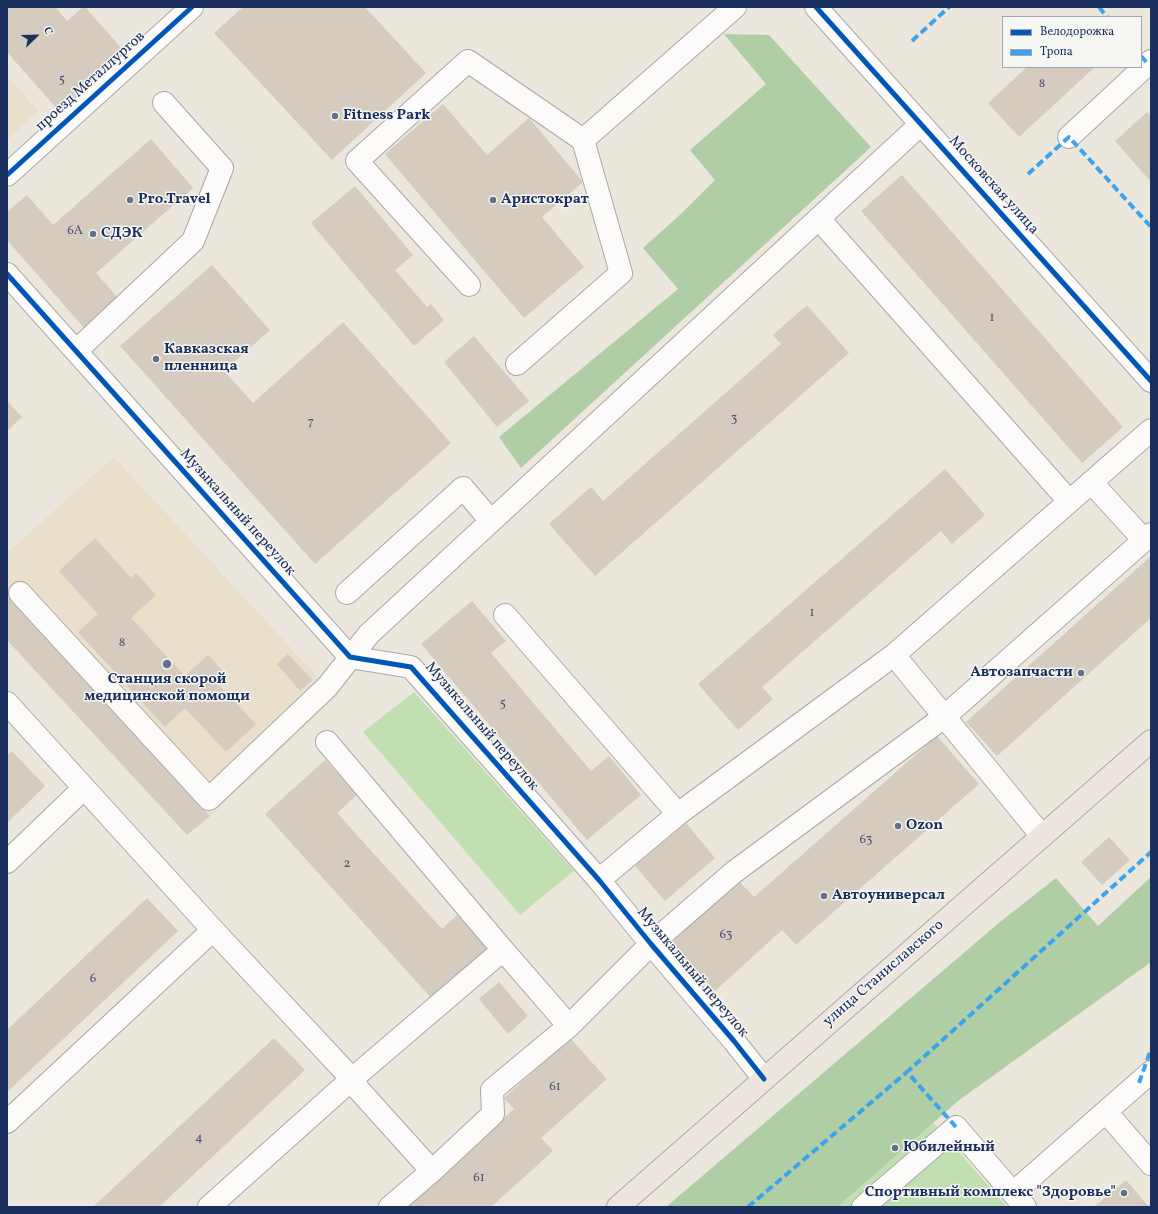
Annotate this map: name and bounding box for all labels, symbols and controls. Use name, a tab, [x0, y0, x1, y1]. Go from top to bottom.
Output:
north arrow	[16, 16, 56, 56]
legend	[1002, 16, 1142, 68]
text: Велодорожка	[1040, 24, 1114, 40]
text: С	[39, 25, 56, 37]
street label: проезд Металлургов	[33, 28, 149, 136]
text: Тропа	[1040, 44, 1073, 60]
house number: 5	[59, 73, 65, 89]
house number: 8	[1039, 77, 1045, 93]
place label: Fitness Park	[343, 107, 430, 125]
marker: Fitness Park	[330, 111, 340, 121]
street label: Московская улица	[944, 133, 1042, 239]
place label: Pro.Travel	[138, 191, 211, 209]
place label: Аристократ	[501, 191, 589, 209]
marker: Pro.Travel	[125, 195, 135, 205]
marker: Аристократ	[488, 195, 498, 205]
house number: 6А	[67, 224, 83, 240]
place label: СДЭК	[101, 225, 142, 243]
marker: СДЭК	[88, 229, 98, 239]
house number: 1	[989, 311, 995, 327]
place label: Кавказская пленница	[164, 341, 249, 376]
marker: Кавказская пленница	[151, 354, 161, 364]
house number: 3	[731, 412, 737, 428]
house number: 7	[308, 415, 314, 431]
street label: Музыкальный переулок	[175, 446, 299, 580]
house number: 1	[809, 606, 815, 622]
house number: 8	[119, 636, 125, 652]
marker: Станция скорой медицинской помощи	[161, 658, 173, 670]
street label: Музыкальный переулок	[420, 659, 542, 795]
place label: Автозапчасти	[970, 664, 1073, 682]
marker: Автозапчасти	[1076, 668, 1086, 678]
place label: Станция скорой медицинской помощи	[84, 671, 250, 706]
house number: 5	[500, 697, 506, 713]
place label: Ozon	[906, 817, 943, 835]
marker: Ozon	[893, 821, 903, 831]
house number: 63	[859, 833, 873, 849]
house number: 2	[344, 857, 350, 873]
place label: Автоуниверсал	[832, 887, 945, 905]
marker: Автоуниверсал	[819, 891, 829, 901]
street label: Музыкальный переулок	[632, 904, 752, 1042]
street label: улица Станиславского	[820, 917, 948, 1031]
house number: 63	[719, 928, 733, 944]
house number: 6	[90, 972, 96, 988]
house number: 61	[549, 1080, 561, 1096]
house number: 4	[195, 1131, 203, 1147]
place label: Юбилейный	[903, 1139, 995, 1157]
marker: Юбилейный	[890, 1143, 900, 1153]
house number: 61	[473, 1171, 485, 1187]
place label: Спортивный комплекс "Здоровье"	[865, 1184, 1116, 1202]
marker: Спортивный комплекс "Здоровье"	[1119, 1188, 1129, 1198]

